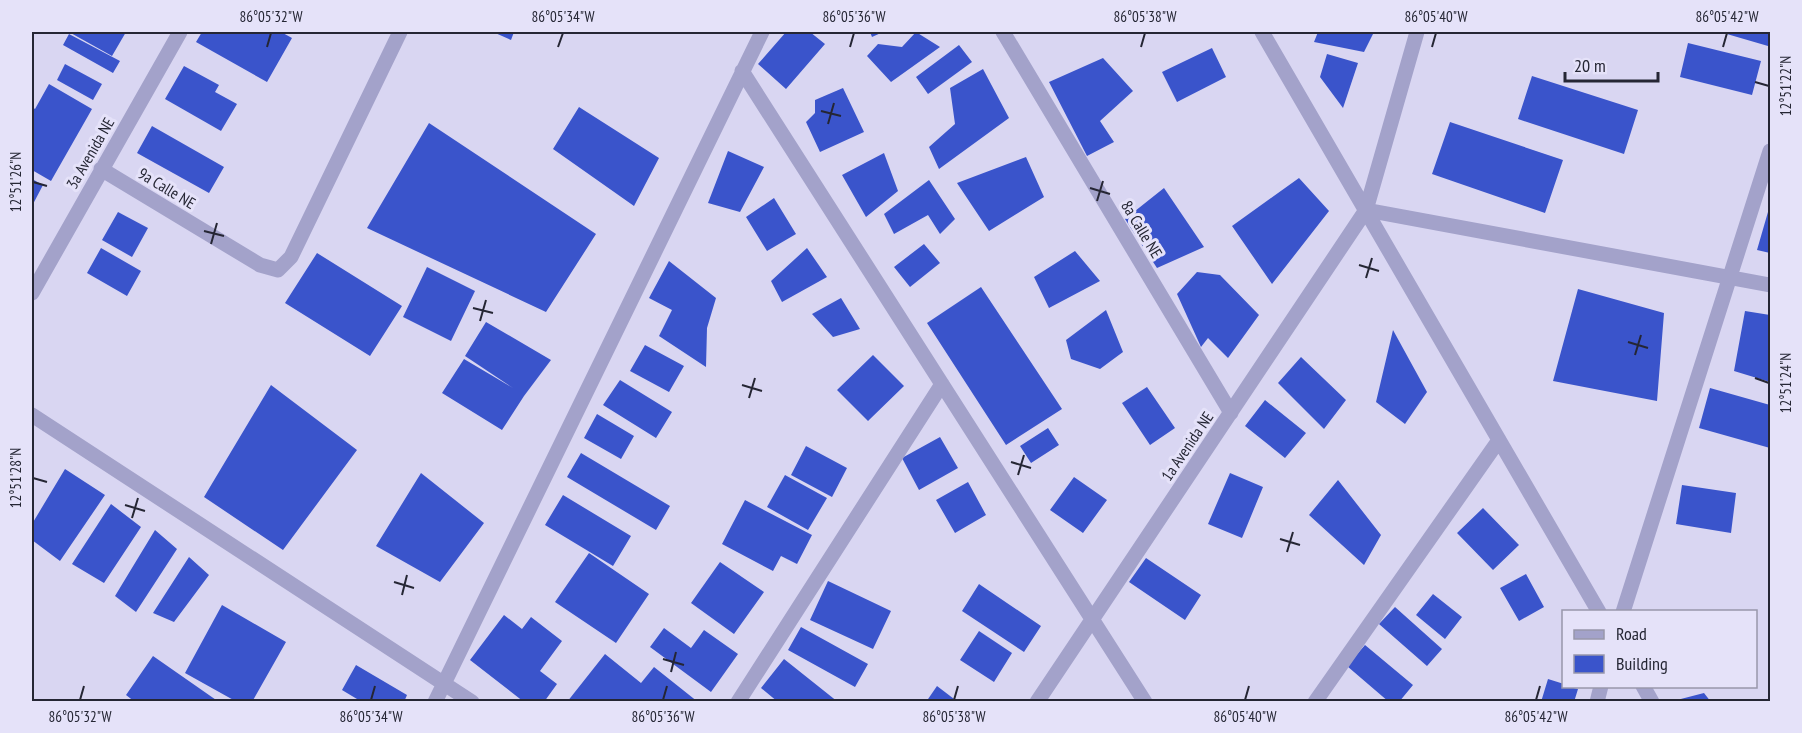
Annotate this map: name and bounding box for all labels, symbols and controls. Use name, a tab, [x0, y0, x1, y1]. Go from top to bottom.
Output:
text: 86°05'32"W	[239, 7, 303, 26]
text: 86°05'34"W	[531, 7, 595, 26]
text: 86°05'36"W	[822, 7, 886, 26]
text: 86°05'38"W	[1113, 7, 1177, 26]
text: 86°05'40"W	[1404, 7, 1468, 26]
text: 86°05'42"W	[1695, 7, 1759, 26]
scale bar	[1565, 45, 1658, 83]
text: 20 m	[1574, 54, 1606, 77]
text: 12°51'22"N	[1776, 56, 1795, 116]
street label: 3a Avenida NE	[62, 114, 119, 192]
text: 12°51'26"N	[6, 152, 25, 212]
street label: 9a Calle NE	[135, 163, 199, 213]
street label: 8a Calle NE	[1117, 197, 1167, 261]
text: 12°51'24"N	[1776, 353, 1795, 413]
street label: 1a Avenida NE	[1157, 407, 1217, 484]
text: 12°51'28"N	[6, 448, 25, 508]
legend	[1562, 610, 1757, 688]
text: Road	[1616, 622, 1647, 645]
text: Building	[1616, 652, 1668, 675]
text: 86°05'32"W	[48, 707, 112, 726]
text: 86°05'34"W	[339, 707, 403, 726]
text: 86°05'36"W	[631, 707, 695, 726]
text: 86°05'38"W	[922, 707, 986, 726]
text: 86°05'40"W	[1213, 707, 1277, 726]
text: 86°05'42"W	[1504, 707, 1568, 726]

